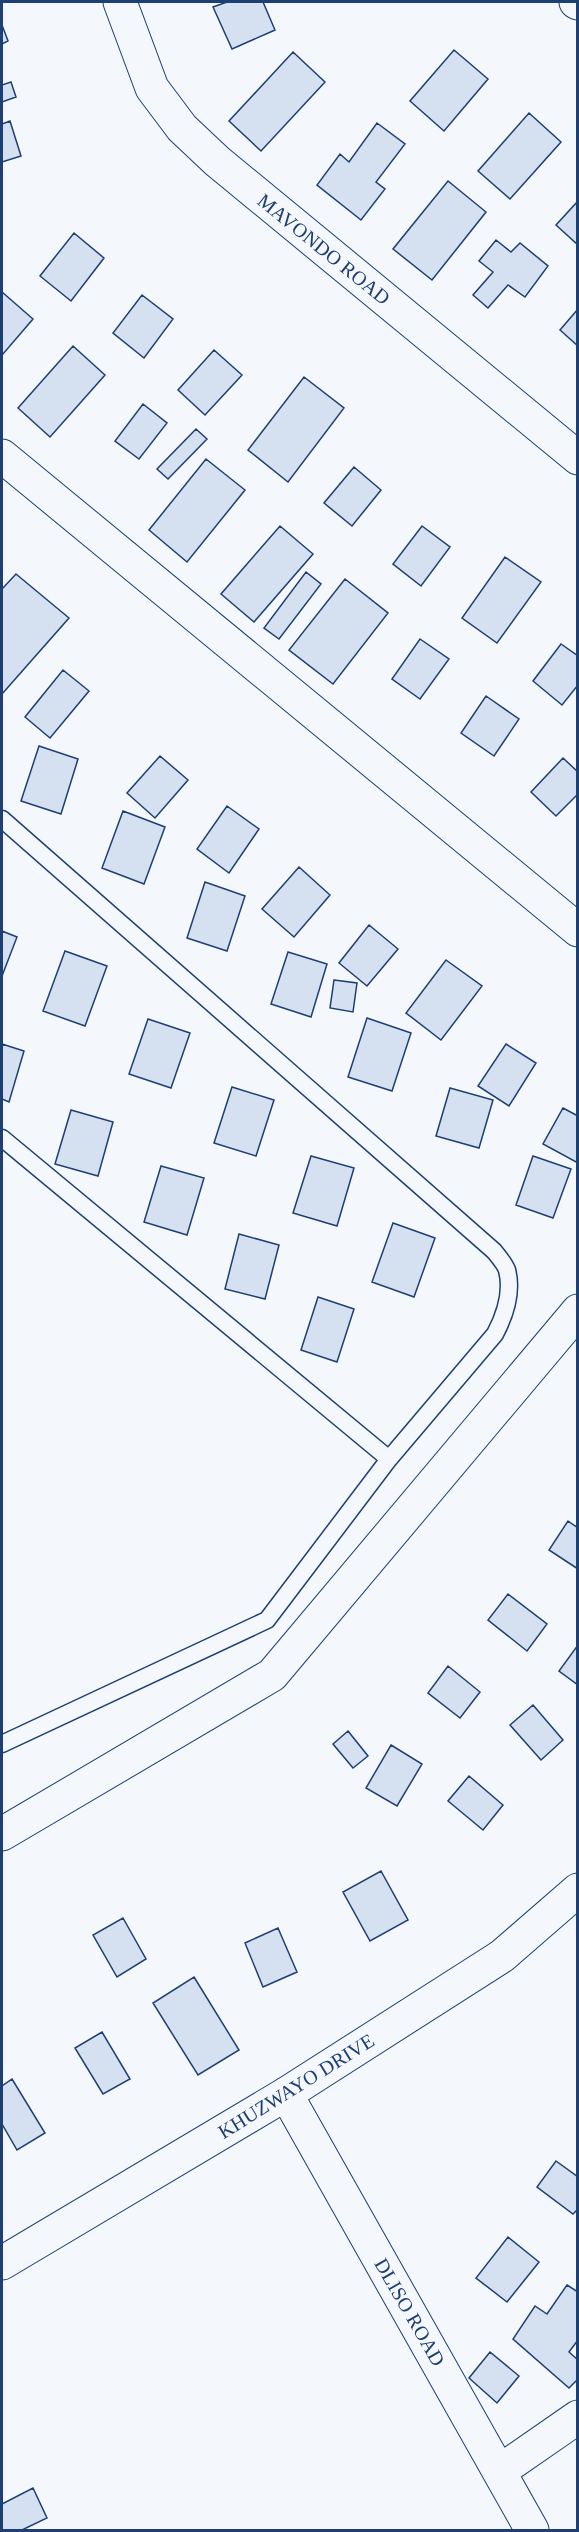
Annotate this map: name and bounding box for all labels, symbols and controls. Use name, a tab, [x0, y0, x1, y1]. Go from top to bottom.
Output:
street label: MAVONDO ROAD	[254, 189, 394, 309]
street label: KHUZWAYO DRIVE	[214, 2029, 378, 2143]
street label: DLISO ROAD	[370, 2254, 450, 2370]

